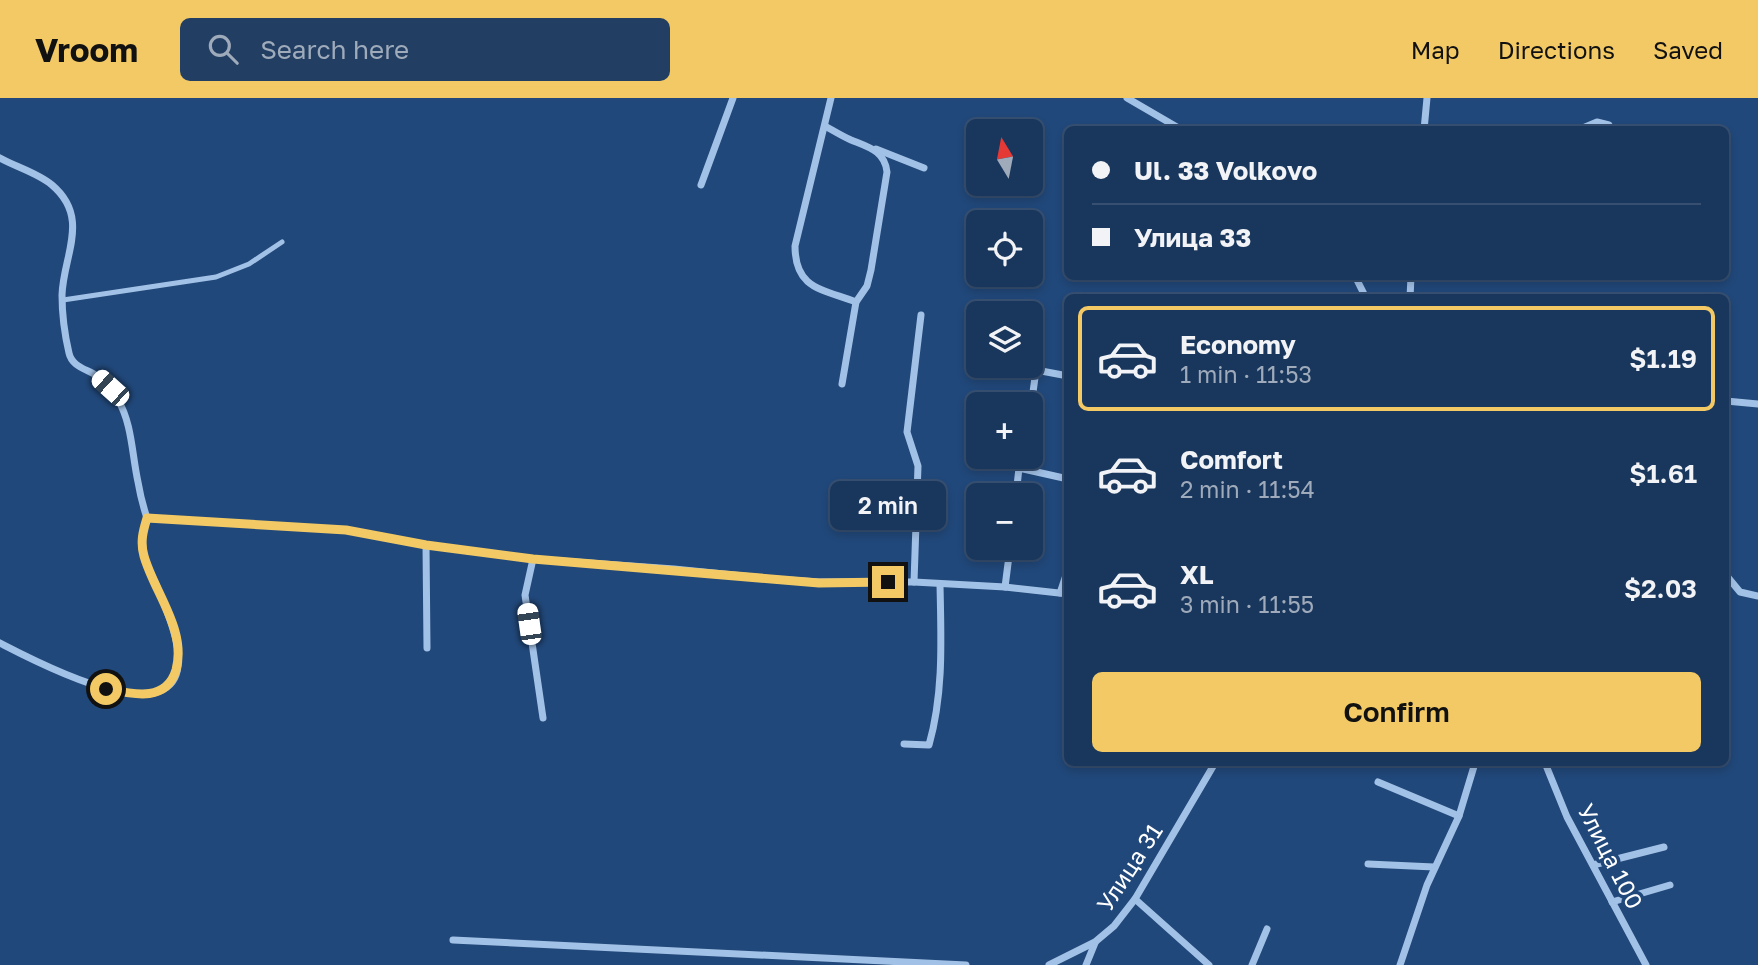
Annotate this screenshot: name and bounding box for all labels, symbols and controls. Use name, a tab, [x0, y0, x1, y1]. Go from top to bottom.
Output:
search box	[180, 18, 670, 81]
text: Vroom	[35, 30, 138, 69]
icon: search	[204, 30, 242, 68]
text: Search here	[260, 34, 409, 65]
text: Map	[1411, 35, 1460, 64]
text: Directions	[1498, 35, 1615, 64]
text: Saved	[1653, 35, 1723, 64]
north arrow	[966, 119, 1043, 196]
map controls	[966, 119, 1043, 560]
text: Ul. 33 Volkovo	[1134, 155, 1317, 186]
button: locate	[966, 210, 1043, 287]
text: Улица 33	[1134, 222, 1251, 253]
button: layers	[966, 301, 1043, 378]
icon: car	[1096, 327, 1159, 390]
text: Economy	[1180, 329, 1296, 360]
text: $1.19	[1629, 343, 1697, 374]
text: 1 min · 11:53	[1180, 360, 1312, 388]
car	[88, 366, 133, 410]
button: +	[966, 392, 1043, 469]
icon: car	[1096, 442, 1159, 505]
text: Comfort	[1180, 444, 1283, 475]
text: $1.61	[1629, 458, 1697, 489]
text: 2 min · 11:54	[1180, 475, 1315, 503]
callout: 2 min	[830, 480, 946, 530]
button: −	[966, 483, 1043, 560]
text: 2 min	[858, 491, 918, 519]
icon: car	[1096, 557, 1159, 620]
text: XL	[1180, 559, 1214, 590]
route end	[872, 566, 904, 598]
text: $2.03	[1624, 573, 1697, 604]
text: 3 min · 11:55	[1180, 590, 1314, 618]
car	[516, 602, 543, 646]
button: Confirm	[1092, 672, 1701, 752]
route start	[90, 673, 122, 705]
street label: Улица 100	[1573, 799, 1649, 913]
street label: Улица 31	[1090, 818, 1168, 916]

